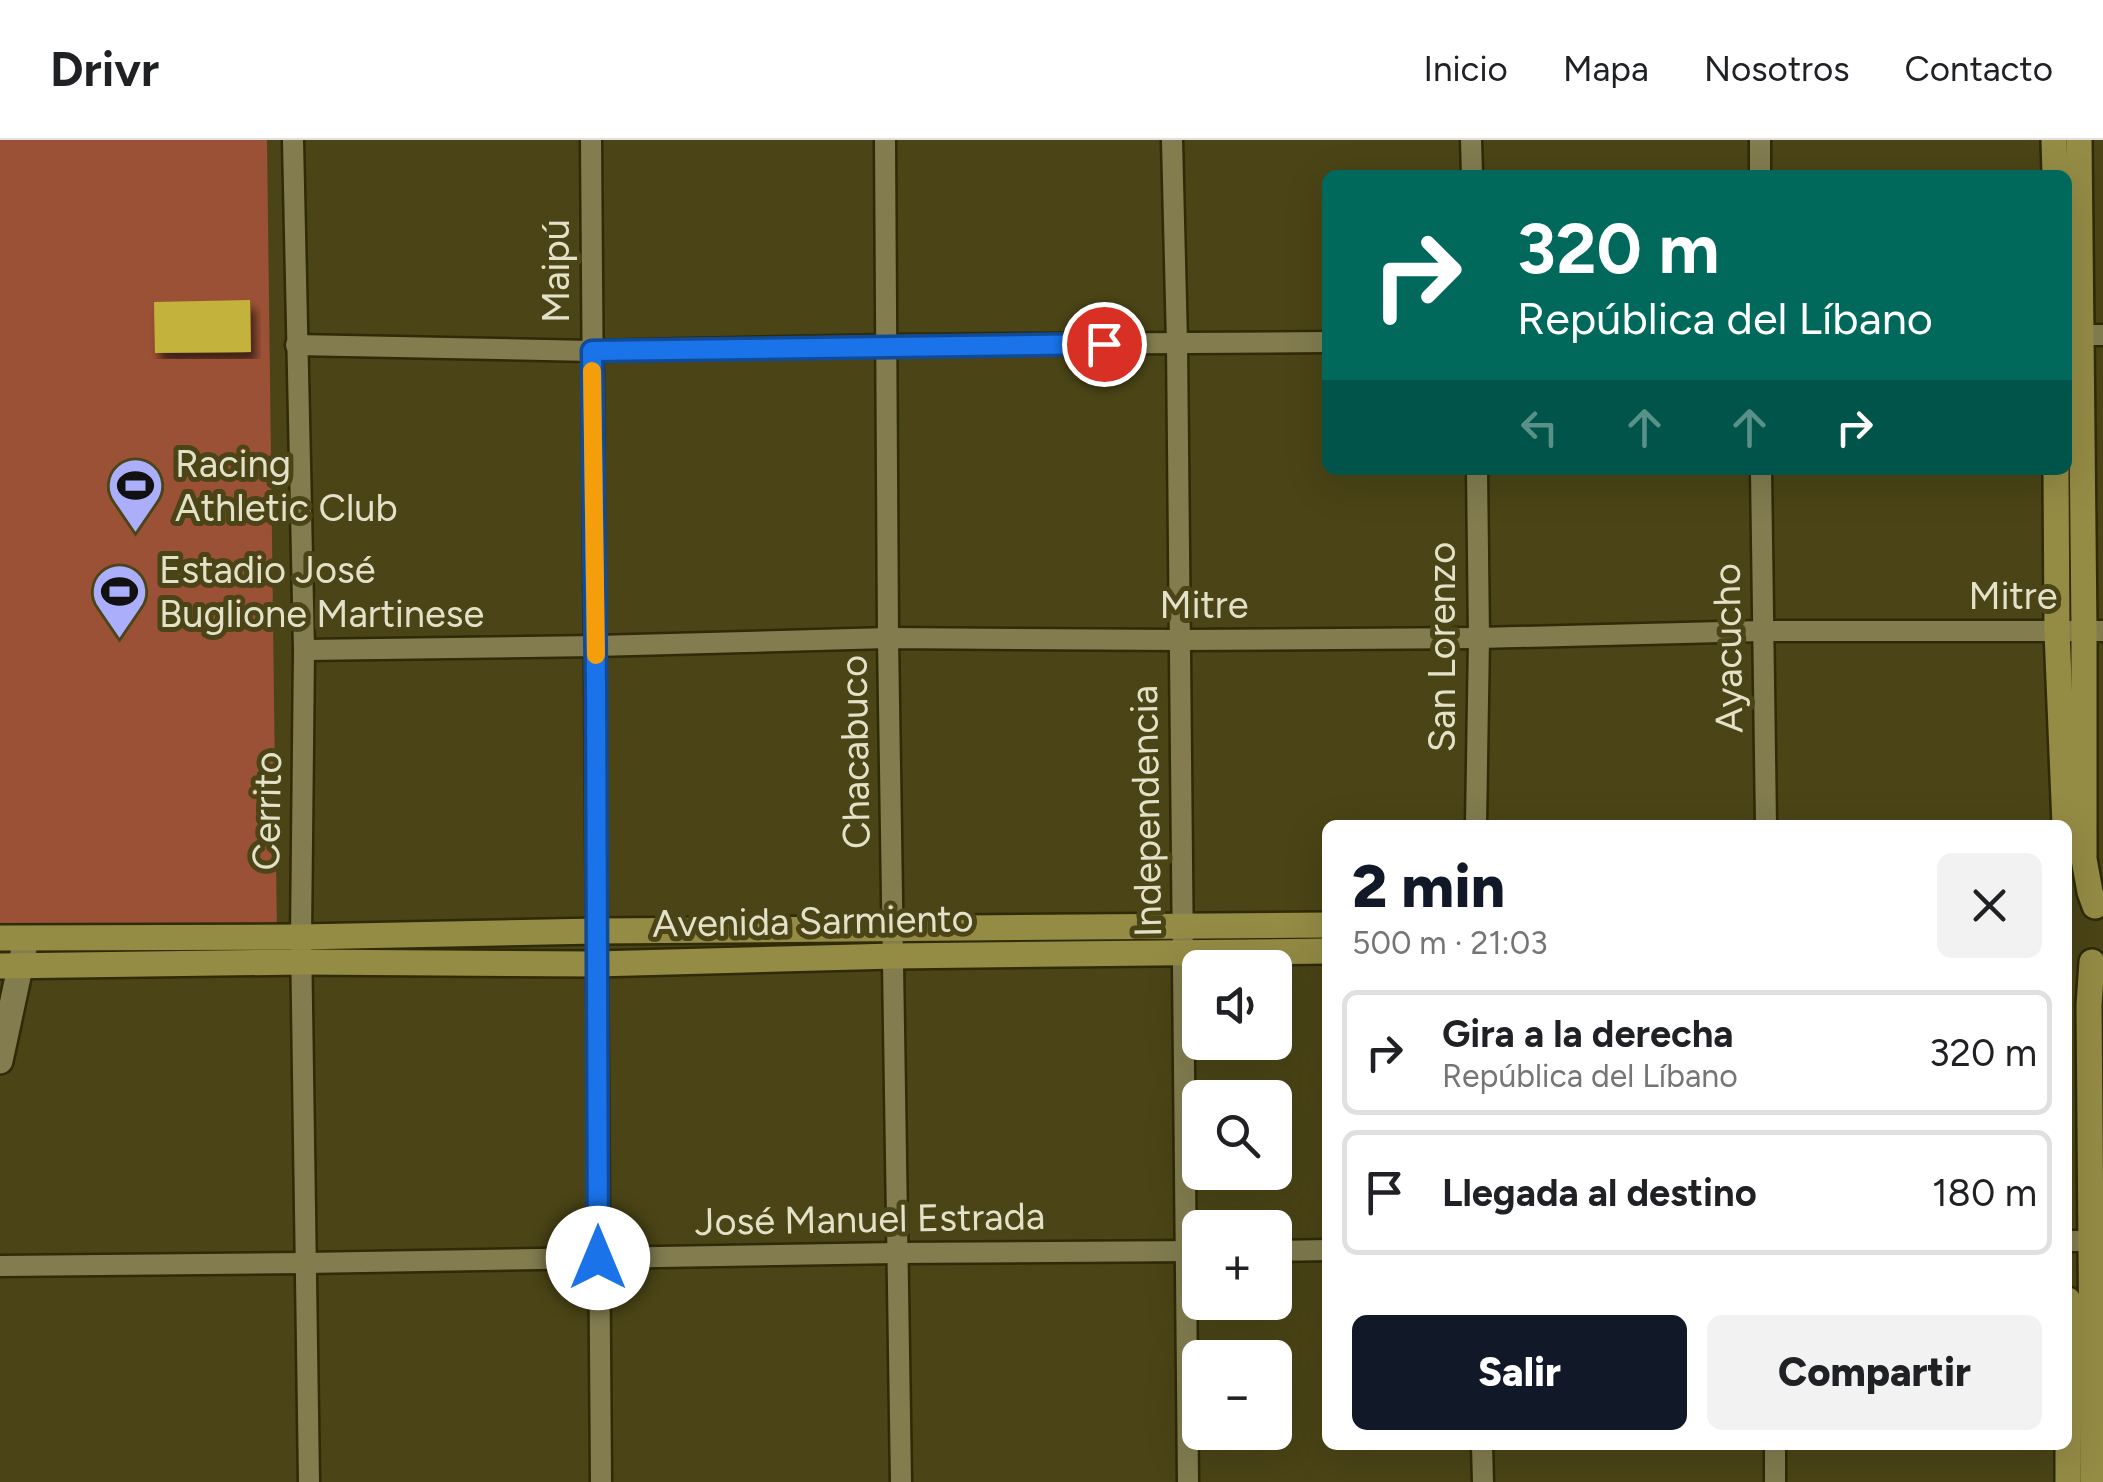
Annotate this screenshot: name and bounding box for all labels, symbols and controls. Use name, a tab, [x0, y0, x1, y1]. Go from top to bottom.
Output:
text: Drivr	[50, 40, 159, 98]
text: Inicio	[1423, 48, 1508, 90]
text: Mapa	[1563, 48, 1649, 90]
text: Nosotros	[1704, 48, 1850, 90]
text: Contacto	[1905, 48, 2053, 90]
text: 320 m	[1517, 206, 1720, 291]
icon: right	[1352, 210, 1482, 340]
street label: Maipú	[533, 219, 579, 323]
text: República del Líbano	[1517, 291, 1933, 345]
pin	[1062, 302, 1147, 387]
icon: arrive	[1077, 317, 1132, 372]
icon: left	[1512, 400, 1567, 455]
icon: ahead	[1617, 400, 1672, 455]
icon: ahead	[1722, 400, 1777, 455]
icon: right	[1827, 400, 1882, 455]
place label: Racing Athletic Club	[175, 441, 398, 531]
sports icon: Racing Athletic Club	[106, 456, 166, 535]
street label: San Lorenzo	[1419, 542, 1465, 752]
place label: Estadio José Buglione Martinese	[159, 547, 484, 637]
sports icon: Estadio José Buglione Martinese	[90, 562, 150, 641]
street label: Ayacucho	[1704, 563, 1752, 733]
street label: Mitre	[1969, 573, 2057, 619]
street label: Mitre	[1160, 582, 1248, 628]
street label: Chacabuco	[830, 655, 880, 849]
street label: Independencia	[1121, 685, 1171, 937]
street label: Cerrito	[243, 751, 291, 871]
text: 2 min	[1352, 850, 1505, 922]
button: close	[1937, 853, 2042, 958]
street label: Avenida Sarmiento	[652, 895, 974, 947]
text: 500 m · 21:03	[1352, 924, 1548, 962]
map controls	[1182, 950, 1292, 1450]
button: sound	[1182, 950, 1292, 1060]
text: Gira a la derecha	[1442, 1011, 1734, 1057]
icon: right	[1357, 1025, 1412, 1080]
text: 320 m	[1929, 1030, 2037, 1076]
text: República del Líbano	[1442, 1057, 1738, 1095]
button: search	[1182, 1080, 1292, 1190]
icon: arrive	[1357, 1165, 1412, 1220]
text: Llegada al destino	[1442, 1170, 1757, 1216]
text: 180 m	[1932, 1170, 2037, 1216]
street label: José Manuel Estrada	[694, 1193, 1046, 1245]
position arrow	[546, 1206, 650, 1310]
button: +	[1182, 1210, 1292, 1320]
button: Salir	[1352, 1315, 1687, 1430]
button: Compartir	[1707, 1315, 2042, 1430]
button: −	[1182, 1340, 1292, 1450]

